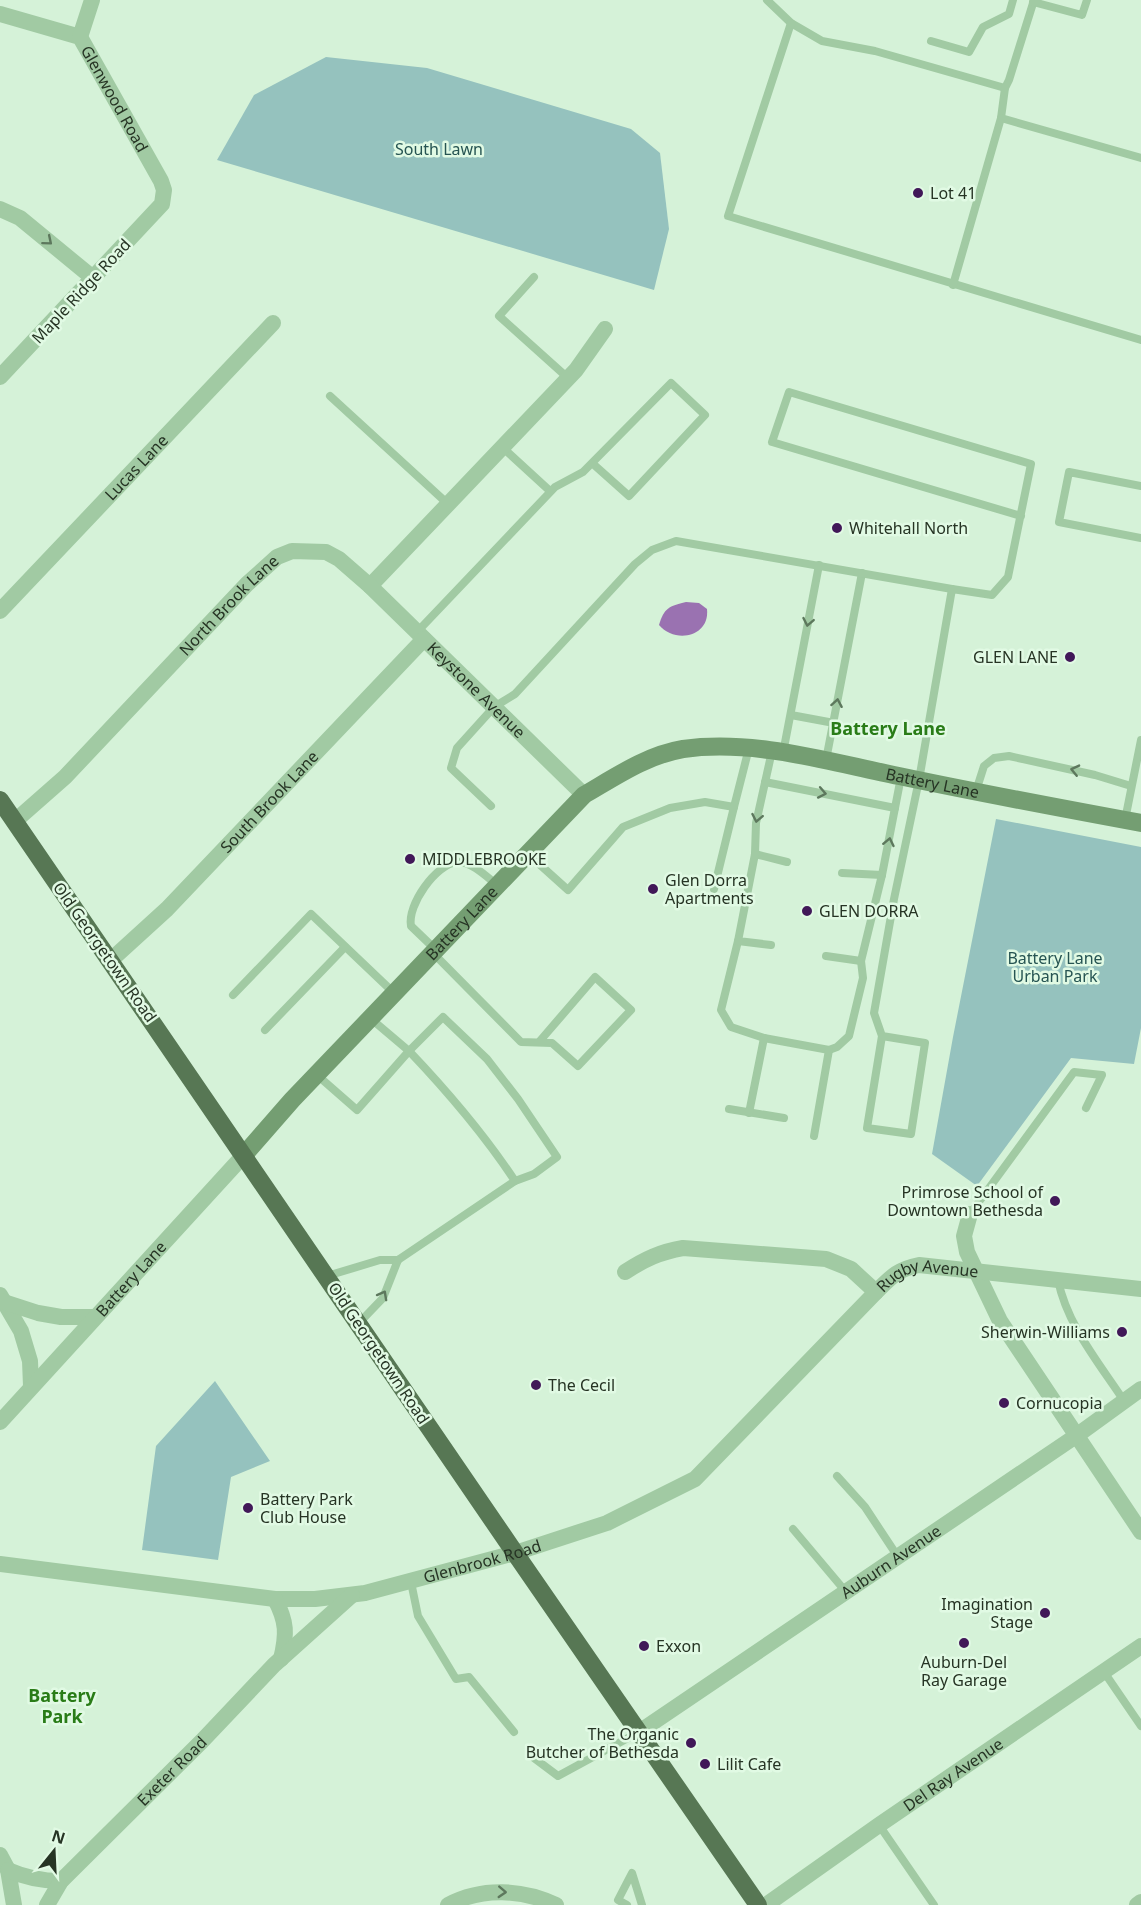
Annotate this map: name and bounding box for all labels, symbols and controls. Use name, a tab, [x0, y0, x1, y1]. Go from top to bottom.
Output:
street label: Glenwood Road	[76, 41, 153, 156]
park label: South Lawn	[395, 138, 483, 160]
place label: Lot 41	[930, 182, 976, 204]
marker: Lot 41	[911, 186, 925, 200]
street label: Maple Ridge Road	[27, 234, 135, 348]
one-way arrow	[41, 234, 52, 245]
street label: Lucas Lane	[100, 430, 173, 505]
place label: Whitehall North	[849, 517, 968, 539]
marker: Whitehall North	[830, 521, 844, 535]
street label: North Brook Lane	[174, 550, 283, 660]
one-way arrow	[802, 617, 815, 627]
street label: Keystone Avenue	[422, 637, 530, 743]
place label: GLEN LANE	[973, 646, 1058, 668]
marker: GLEN LANE	[1063, 650, 1077, 664]
one-way arrow	[830, 699, 843, 709]
district label: Battery Lane	[830, 716, 946, 740]
street label: South Brook Lane	[215, 746, 323, 857]
street label: Battery Lane	[884, 763, 981, 803]
one-way arrow	[1070, 764, 1080, 777]
one-way arrow	[817, 786, 827, 799]
one-way arrow	[751, 812, 764, 822]
one-way arrow	[882, 837, 895, 847]
place label: MIDDLEBROOKE	[422, 848, 547, 870]
marker: MIDDLEBROOKE	[403, 852, 417, 866]
place label: Glen Dorra Apartments	[665, 869, 754, 909]
street label: Old Georgetown Road	[48, 877, 162, 1027]
street label: Battery Lane	[421, 881, 502, 965]
marker: Glen Dorra Apartments	[646, 882, 660, 896]
place label: GLEN DORRA	[819, 900, 919, 922]
marker: GLEN DORRA	[800, 904, 814, 918]
park label: Battery Lane Urban Park	[1007, 947, 1103, 987]
place label: Primrose School of Downtown Bethesda	[887, 1181, 1044, 1221]
marker: Primrose School of Downtown Bethesda	[1048, 1194, 1062, 1208]
street label: Battery Lane	[91, 1236, 171, 1321]
street label: Rugby Avenue	[871, 1254, 980, 1297]
street label: Old Georgetown Road	[323, 1278, 435, 1428]
one-way arrow	[376, 1290, 387, 1301]
place label: Sherwin-Williams	[981, 1321, 1110, 1343]
marker: Sherwin-Williams	[1115, 1325, 1129, 1339]
place label: The Cecil	[548, 1374, 615, 1396]
marker: The Cecil	[529, 1378, 543, 1392]
place label: Cornucopia	[1016, 1392, 1102, 1414]
marker: Cornucopia	[997, 1396, 1011, 1410]
place label: Battery Park Club House	[260, 1488, 353, 1528]
marker: Battery Park Club House	[241, 1501, 255, 1515]
street label: Auburn Avenue	[836, 1520, 945, 1603]
street label: Glenbrook Road	[421, 1534, 544, 1588]
place label: Imagination Stage	[941, 1593, 1033, 1633]
marker: Imagination Stage	[1038, 1606, 1052, 1620]
place label: Exxon	[656, 1635, 701, 1657]
marker: Auburn-Del Ray Garage	[957, 1636, 971, 1650]
marker: Exxon	[637, 1639, 651, 1653]
place label: Auburn-Del Ray Garage	[921, 1651, 1007, 1691]
district label: Battery Park	[28, 1683, 96, 1728]
place label: The Organic Butcher of Bethesda	[526, 1723, 679, 1763]
street label: Exeter Road	[132, 1731, 212, 1811]
street label: Del Ray Avenue	[899, 1733, 1007, 1816]
marker: The Organic Butcher of Bethesda	[684, 1736, 698, 1750]
place label: Lilit Cafe	[717, 1753, 781, 1775]
marker: Lilit Cafe	[698, 1757, 712, 1771]
north arrow	[24, 1821, 84, 1881]
text: N	[49, 1824, 68, 1849]
one-way arrow	[497, 1886, 506, 1899]

